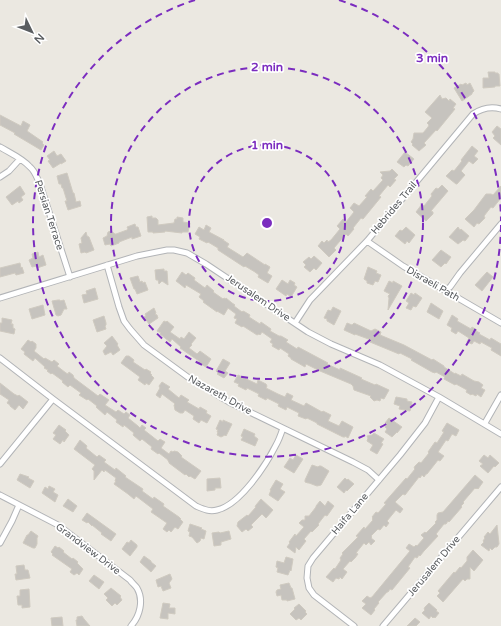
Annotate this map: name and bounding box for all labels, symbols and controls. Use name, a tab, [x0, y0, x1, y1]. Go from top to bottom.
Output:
north arrow	[12, 12, 52, 52]
text: N	[31, 31, 47, 46]
text: 3 min	[416, 51, 448, 65]
text: 2 min	[251, 60, 283, 74]
text: 1 min	[251, 138, 283, 152]
street label: Persian Terrace	[32, 178, 66, 252]
street label: Hebrides Trail	[369, 179, 419, 237]
centre of rings	[260, 216, 274, 230]
street label: Disraeli Path	[404, 264, 462, 304]
street label: Jerusalem Drive	[223, 272, 293, 324]
street label: Nazareth Drive	[186, 373, 254, 418]
street label: Haifa Lane	[329, 490, 371, 537]
street label: Grandview Drive	[53, 521, 123, 577]
street label: Jerusalem Drive	[405, 533, 463, 599]

